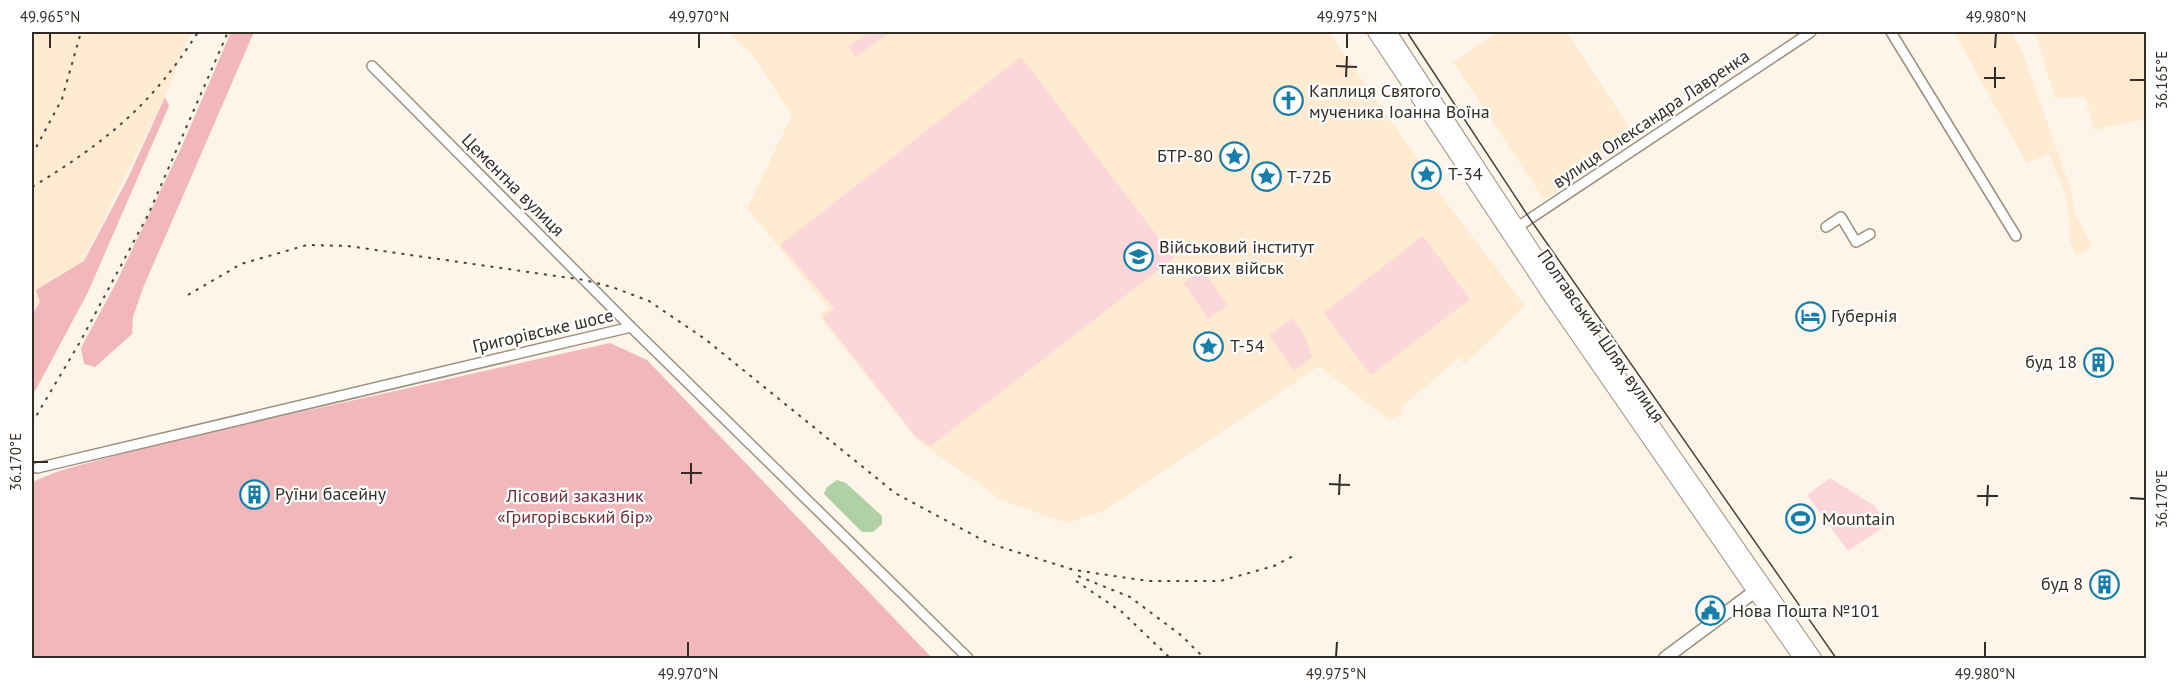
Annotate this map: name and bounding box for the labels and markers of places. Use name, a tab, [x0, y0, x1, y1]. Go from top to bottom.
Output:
place label: Каплиця Святого мученика Іоанна Воїна	[1309, 79, 1490, 123]
church icon: Каплиця Святого мученика Іоанна Воїна	[1272, 85, 1304, 117]
place icon: БТР-80	[1218, 140, 1250, 172]
place label: БТР-80	[1157, 144, 1213, 167]
place icon: T-34	[1411, 158, 1443, 190]
place icon: Т-72Б	[1250, 161, 1282, 193]
place label: T-34	[1448, 162, 1483, 185]
place label: Т-72Б	[1287, 165, 1332, 188]
place label: Військовий інститут танкових військ	[1159, 235, 1315, 279]
school or university icon: Військовий інститут танкових військ	[1122, 241, 1154, 273]
hotel icon: Губернія	[1794, 300, 1826, 332]
place label: Губернія	[1831, 304, 1897, 327]
place icon: Т-54	[1193, 330, 1225, 362]
place label: Т-54	[1230, 334, 1265, 357]
building icon: буд 18	[2082, 346, 2114, 378]
place label: буд 18	[2025, 350, 2077, 373]
building icon: Руїни басейну	[238, 478, 270, 510]
place label: Руїни басейну	[275, 482, 387, 505]
sports icon: Mountain	[1785, 503, 1817, 535]
place label: Mountain	[1822, 507, 1895, 530]
building icon: буд 8	[2088, 568, 2120, 600]
place label: буд 8	[2041, 572, 2083, 595]
public building icon: Нова Пошта №101	[1695, 595, 1727, 627]
place label: Нова Пошта №101	[1732, 599, 1880, 622]

